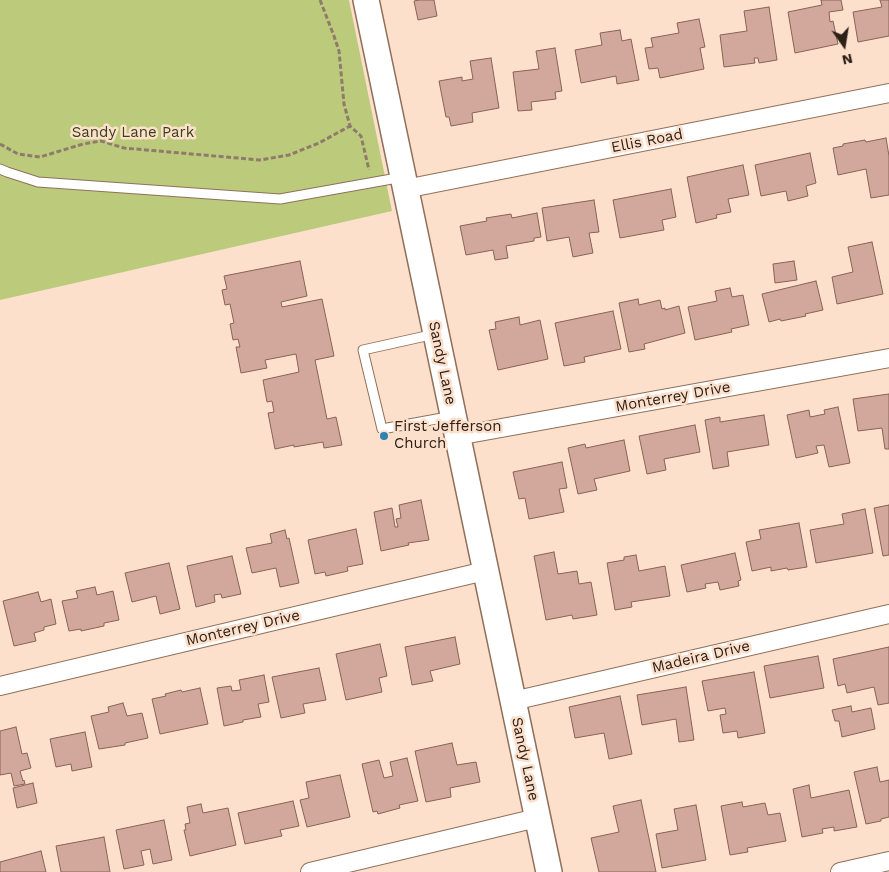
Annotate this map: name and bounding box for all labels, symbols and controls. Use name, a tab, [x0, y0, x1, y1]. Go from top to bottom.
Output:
north arrow	[819, 20, 869, 70]
text: N	[841, 51, 854, 69]
park label: Sandy Lane Park	[72, 124, 194, 142]
street label: Ellis Road	[610, 125, 684, 157]
street label: Sandy Lane	[424, 320, 460, 406]
street label: Monterrey Drive	[614, 378, 732, 416]
place label: First Jefferson Church	[394, 418, 501, 453]
marker: First Jefferson Church	[378, 430, 390, 442]
street label: Monterrey Drive	[184, 606, 302, 650]
street label: Madeira Drive	[650, 637, 752, 677]
street label: Sandy Lane	[507, 716, 543, 802]

